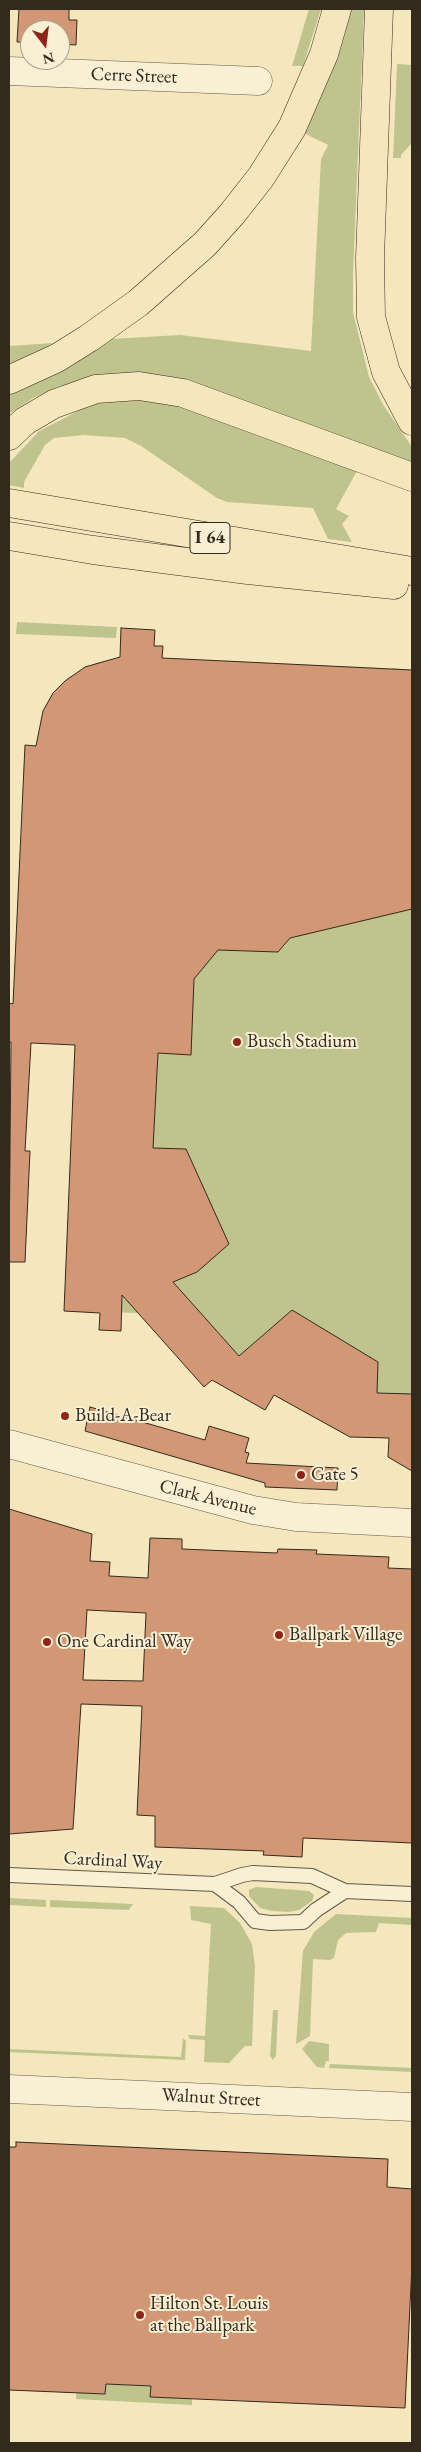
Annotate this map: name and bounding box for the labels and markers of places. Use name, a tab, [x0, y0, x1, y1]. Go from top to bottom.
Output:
place label: Busch Stadium	[247, 1031, 357, 1053]
marker: Busch Stadium	[231, 1036, 243, 1048]
place label: Build-A-Bear	[75, 1405, 171, 1427]
marker: Build-A-Bear	[59, 1410, 71, 1422]
place label: Gate 5	[311, 1464, 359, 1486]
marker: Gate 5	[295, 1469, 307, 1481]
place label: Ballpark Village	[289, 1624, 402, 1646]
marker: Ballpark Village	[273, 1629, 285, 1641]
place label: One Cardinal Way	[57, 1631, 192, 1653]
marker: One Cardinal Way	[41, 1636, 53, 1648]
place label: Hilton St. Louis at the Ballpark	[150, 2293, 268, 2337]
marker: Hilton St. Louis at the Ballpark	[134, 2309, 146, 2321]

